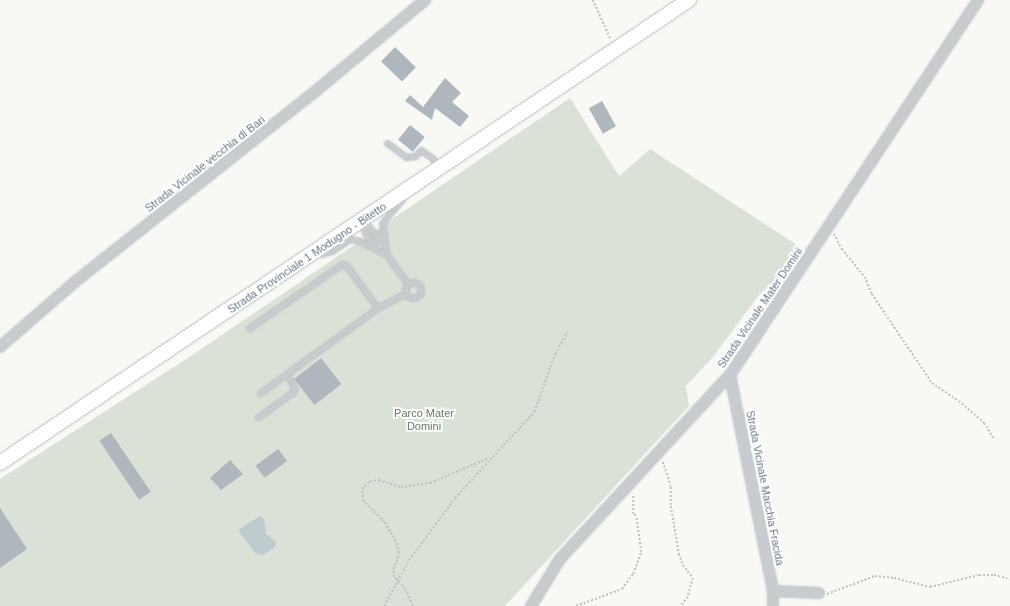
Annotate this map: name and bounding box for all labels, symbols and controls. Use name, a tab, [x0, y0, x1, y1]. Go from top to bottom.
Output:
street label: Strada Vicinale vecchia di Bari	[142, 113, 268, 215]
street label: Strada Provinciale 1 Modugno - Bitetto	[225, 200, 389, 316]
street label: Strada Vicinale Mater Domini	[715, 245, 805, 371]
park label: Parco Mater Domini	[394, 407, 454, 433]
street label: Strada Vicinale Macchia Fracida	[743, 409, 787, 567]

